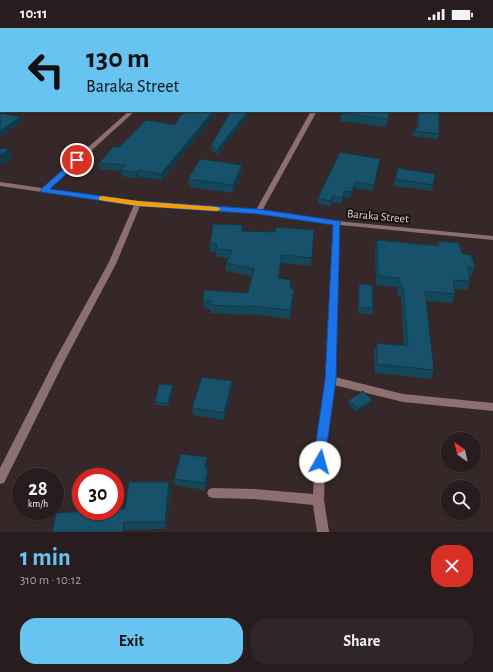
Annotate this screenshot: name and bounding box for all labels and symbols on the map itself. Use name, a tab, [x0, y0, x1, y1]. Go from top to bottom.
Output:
pin	[60, 143, 94, 177]
street label: Baraka Street	[347, 207, 410, 225]
north arrow	[441, 432, 481, 472]
position arrow	[299, 441, 341, 483]
speed limit sign: 30	[72, 468, 124, 520]

